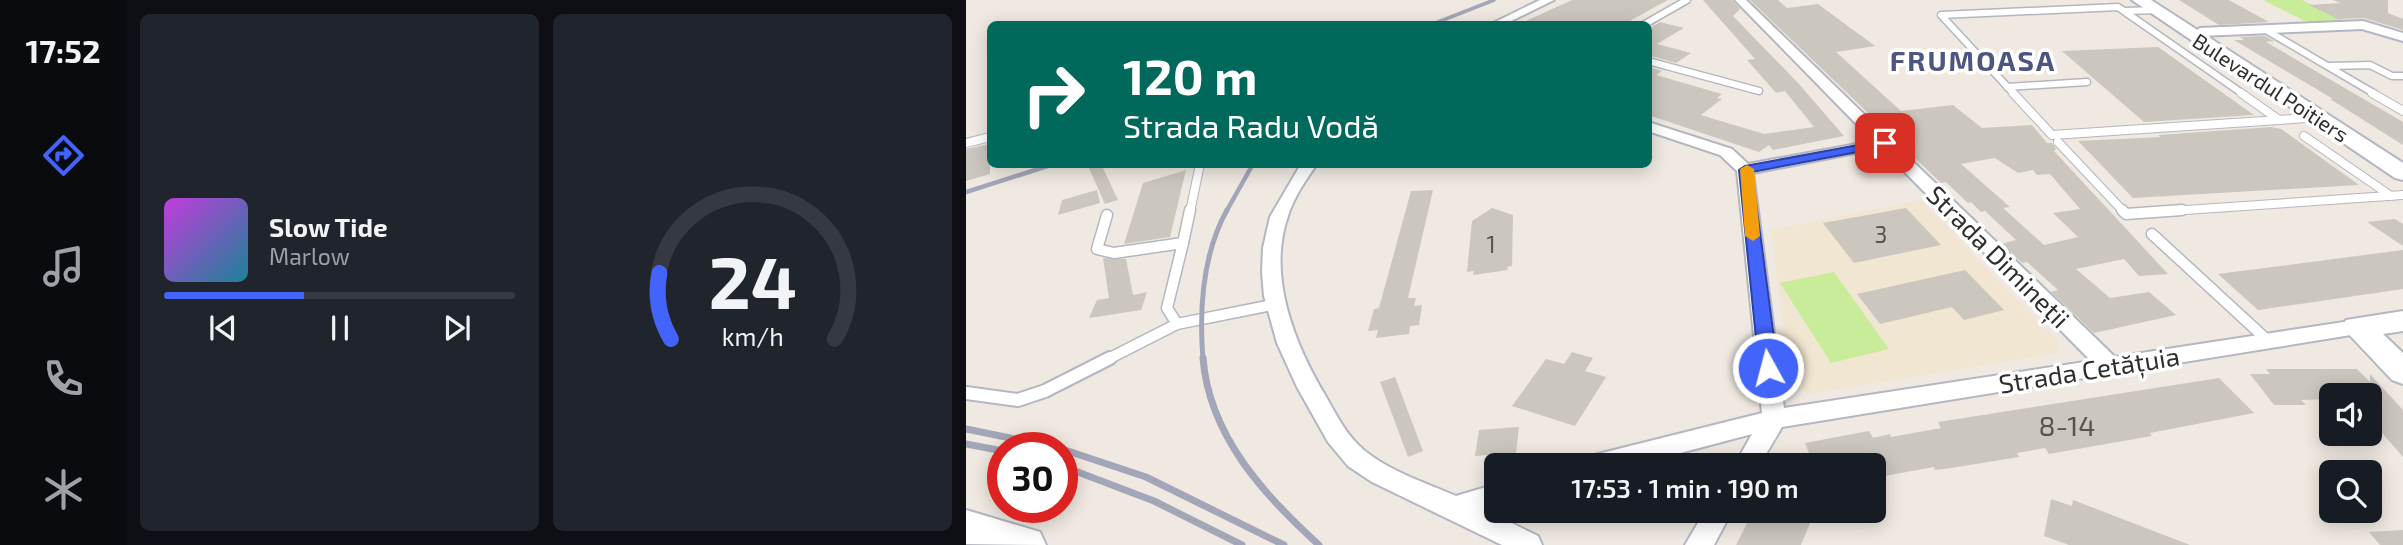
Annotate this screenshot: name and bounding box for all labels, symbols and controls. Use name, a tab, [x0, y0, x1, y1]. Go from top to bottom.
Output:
street label: Bulevardul Poitiers	[2188, 27, 2354, 147]
text: 17:52	[25, 31, 101, 69]
district label: FRUMOASA	[1890, 43, 2056, 77]
text: 120 m	[1123, 46, 1257, 105]
icon: right	[1008, 49, 1099, 140]
text: Strada Radu Vodă	[1123, 106, 1379, 144]
pin	[1855, 113, 1915, 173]
icon: arrive	[1866, 124, 1904, 162]
icon: directions	[39, 131, 88, 180]
street label: Strada Dimineții	[1920, 178, 2077, 335]
text: Slow Tide	[269, 211, 388, 242]
house number: 3	[1875, 220, 1887, 248]
house number: 1	[1486, 230, 1496, 258]
text: 24	[708, 236, 797, 324]
icon: music	[39, 242, 88, 291]
text: Marlow	[269, 242, 350, 270]
icon: previous	[204, 309, 242, 347]
icon: pause	[321, 309, 359, 347]
icon: next	[438, 309, 476, 347]
text: km/h	[721, 320, 784, 350]
position arrow	[1731, 331, 1805, 405]
street label: Strada Cetățuia	[1996, 339, 2182, 401]
icon: phone	[39, 354, 88, 403]
map controls	[2319, 383, 2382, 523]
button: sound	[2319, 383, 2382, 446]
house number: 8-14	[2038, 408, 2096, 442]
speed limit sign: 30	[987, 432, 1078, 523]
button: search	[2319, 460, 2382, 523]
icon: climate	[39, 465, 88, 514]
text: 17:53 · 1 min · 190 m	[1571, 472, 1799, 503]

